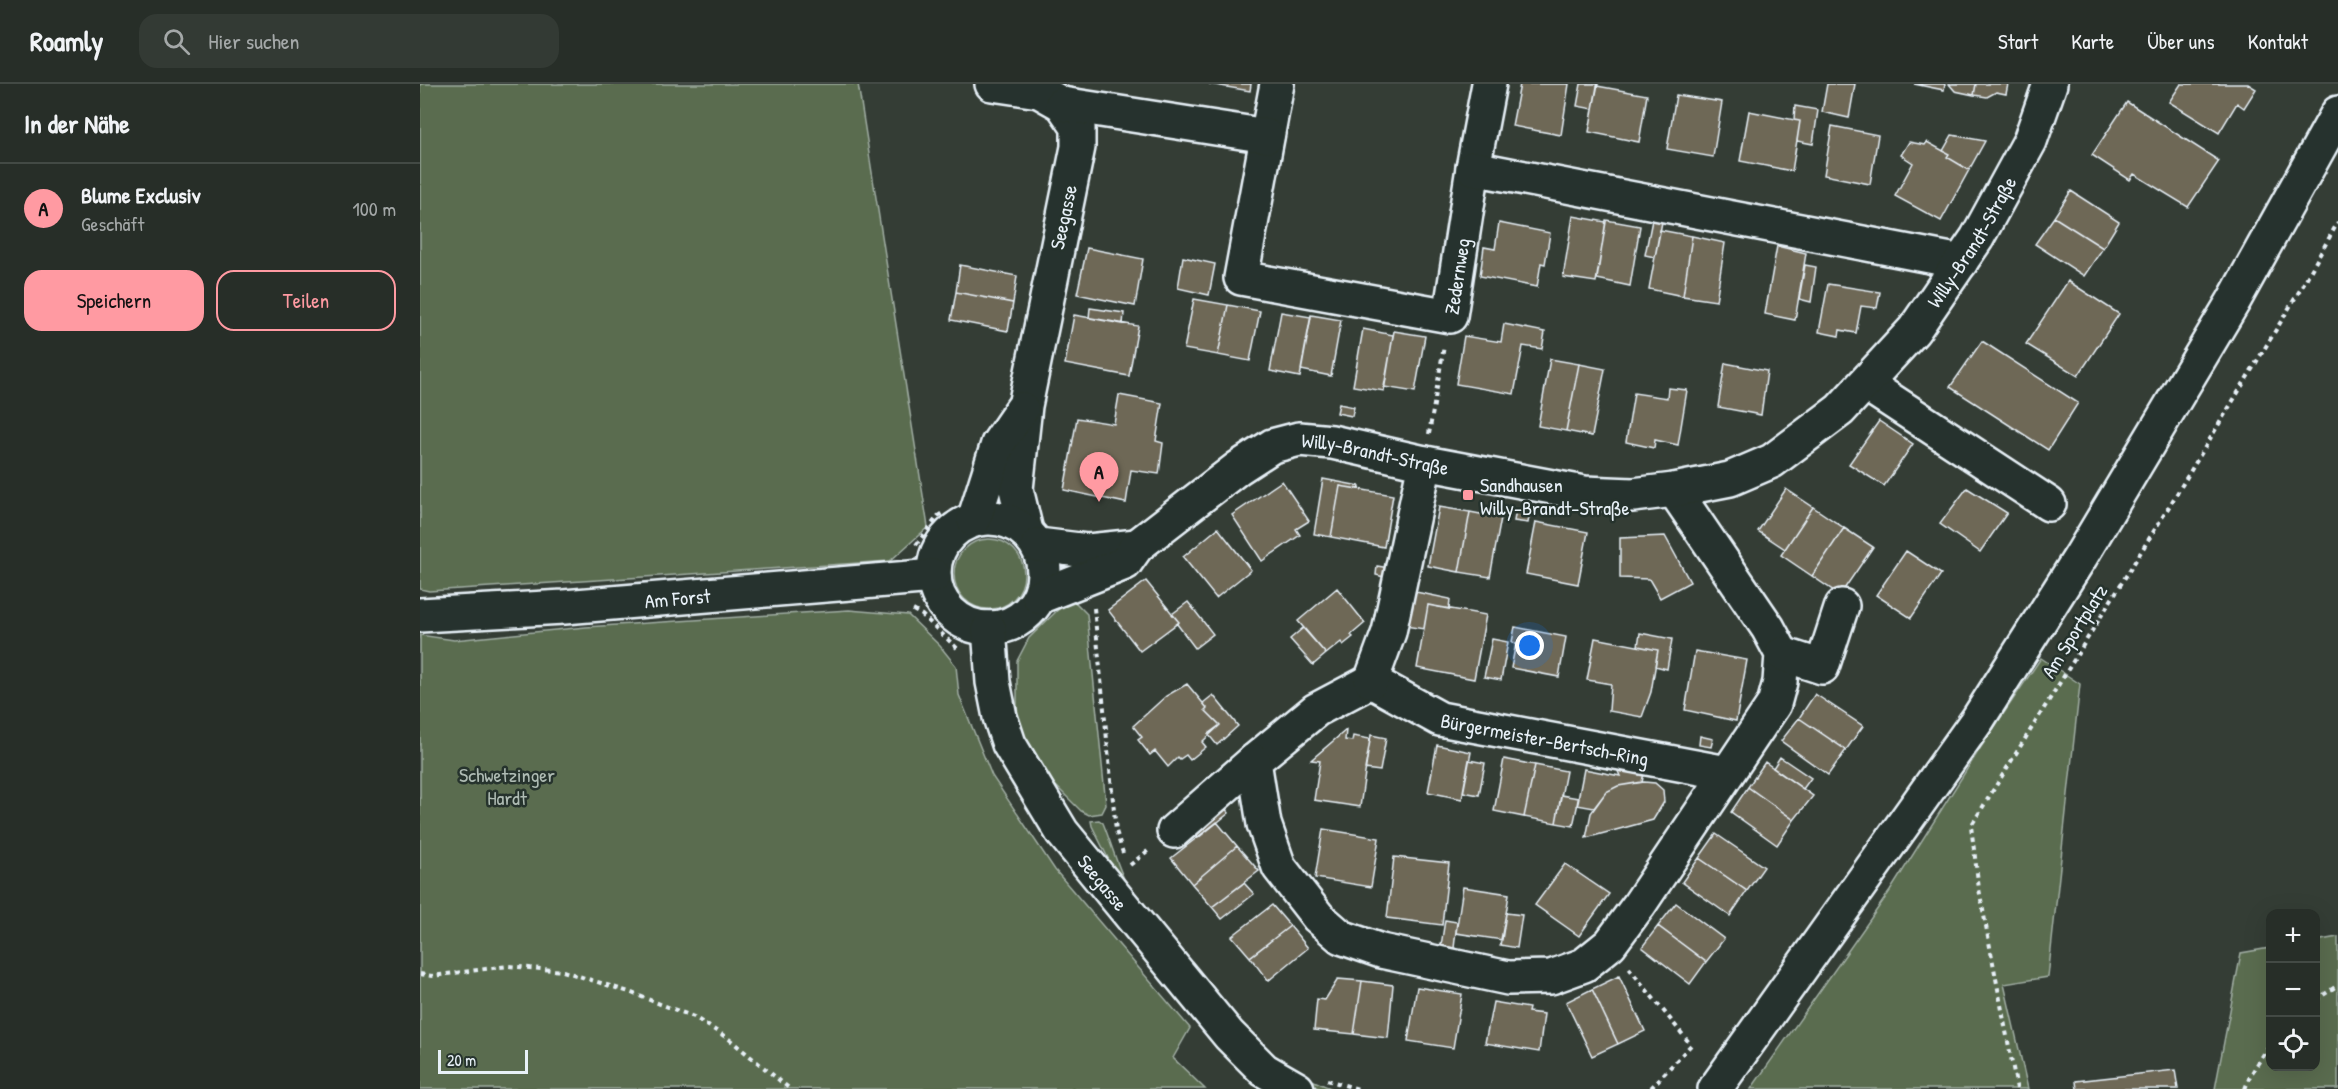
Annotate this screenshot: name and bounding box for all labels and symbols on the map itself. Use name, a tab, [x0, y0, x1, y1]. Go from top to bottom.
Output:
street label: Willy-Brandt-Straße	[1920, 171, 2022, 312]
street label: Seegasse	[1043, 182, 1083, 252]
street label: Zedernweg	[1437, 236, 1475, 316]
street label: Willy-Brandt-Straße	[1301, 426, 1451, 481]
pin: A	[1080, 452, 1118, 502]
place label: Sandhausen Willy-Brandt-Straße	[1480, 471, 1630, 521]
marker: Sandhausen Willy-Brandt-Straße	[1461, 488, 1475, 502]
street label: Am Sportplatz	[2035, 579, 2114, 683]
street label: Am Forst	[643, 581, 712, 614]
your location	[1515, 631, 1544, 660]
street label: Bürgermeister-Bertsch-Ring	[1439, 706, 1651, 772]
park label: Schwetzinger Hardt	[459, 761, 555, 811]
street label: Seegasse	[1072, 848, 1134, 916]
scale bar	[438, 1047, 528, 1074]

